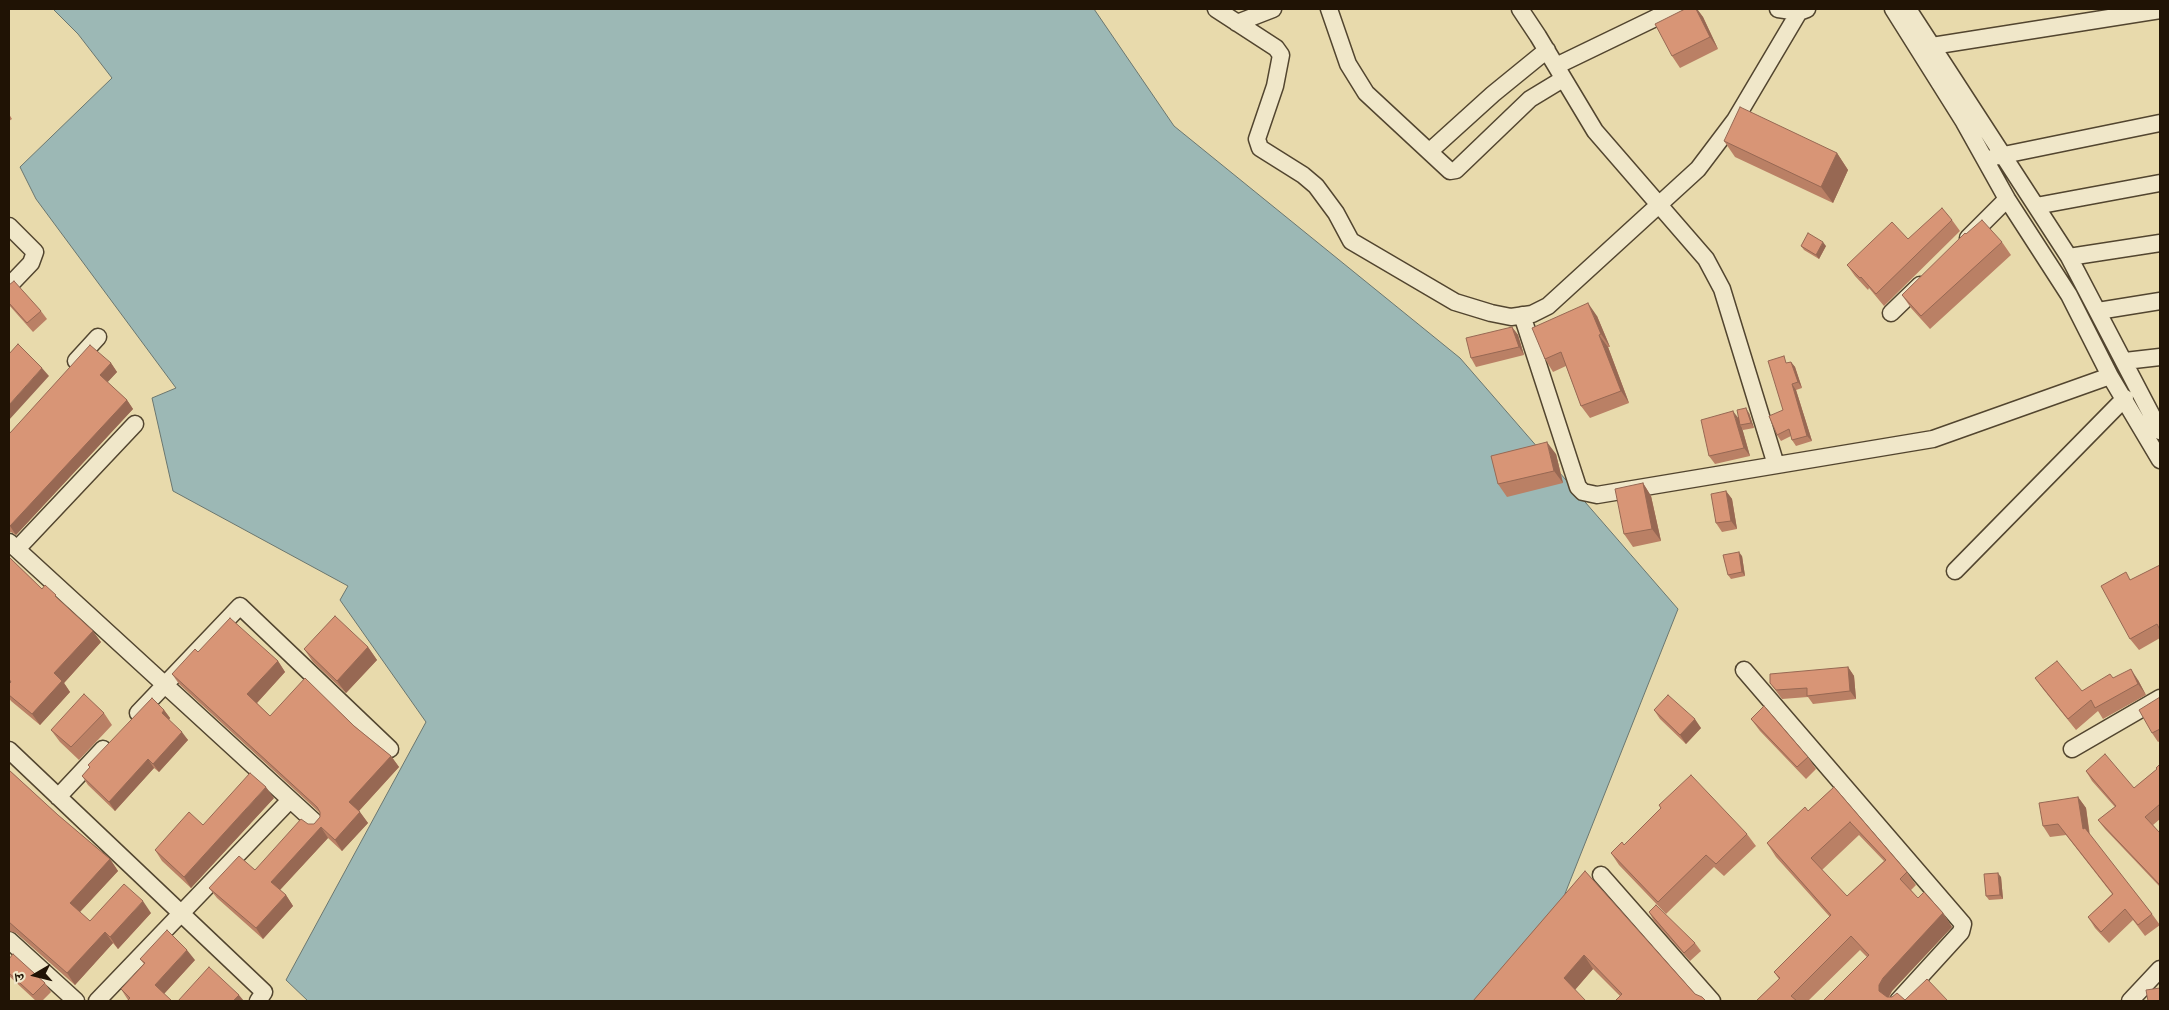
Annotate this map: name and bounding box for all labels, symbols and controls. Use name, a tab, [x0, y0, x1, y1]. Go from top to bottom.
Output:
north arrow	[10, 950, 60, 1000]
text: उ	[11, 972, 30, 982]

